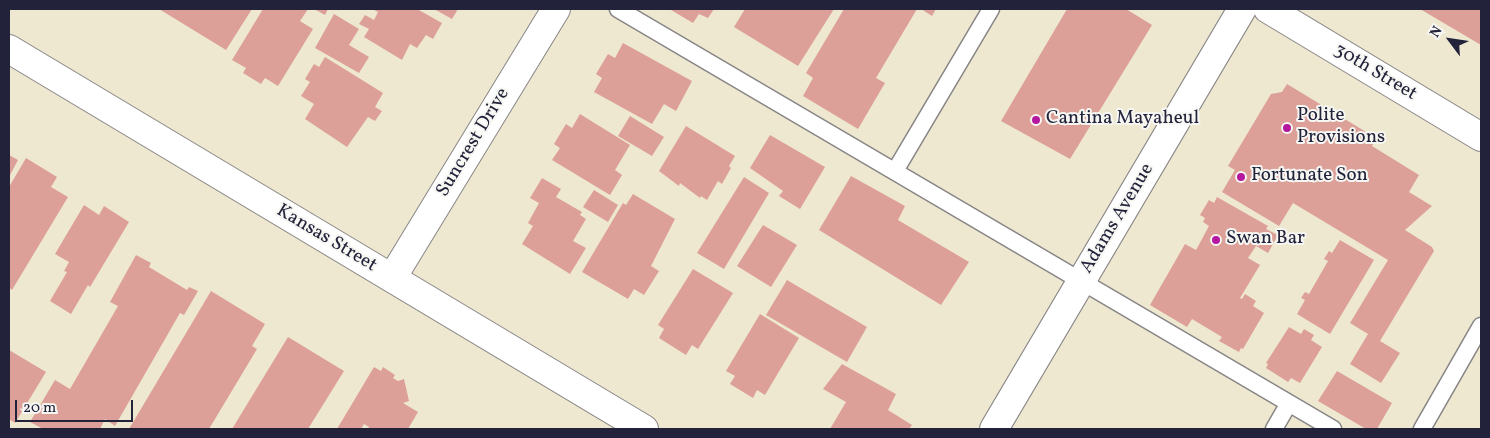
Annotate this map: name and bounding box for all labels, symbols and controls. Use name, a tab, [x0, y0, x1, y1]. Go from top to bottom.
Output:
north arrow	[1425, 15, 1475, 65]
text: N	[1426, 23, 1447, 41]
street label: 30th Street	[1330, 39, 1420, 107]
street label: Suncrest Drive	[433, 84, 515, 202]
place label: Polite Provisions	[1297, 106, 1385, 150]
place label: Cantina Mayaheul	[1046, 109, 1199, 131]
marker: Cantina Mayaheul	[1030, 114, 1042, 126]
marker: Polite Provisions	[1281, 122, 1293, 134]
street label: Adams Avenue	[1076, 160, 1160, 278]
place label: Fortunate Son	[1251, 166, 1368, 188]
marker: Fortunate Son	[1235, 171, 1247, 183]
street label: Kansas Street	[272, 200, 380, 278]
place label: Swan Bar	[1226, 229, 1305, 251]
marker: Swan Bar	[1210, 234, 1222, 246]
scale bar	[18, 390, 135, 422]
text: 20 m	[23, 398, 56, 419]

